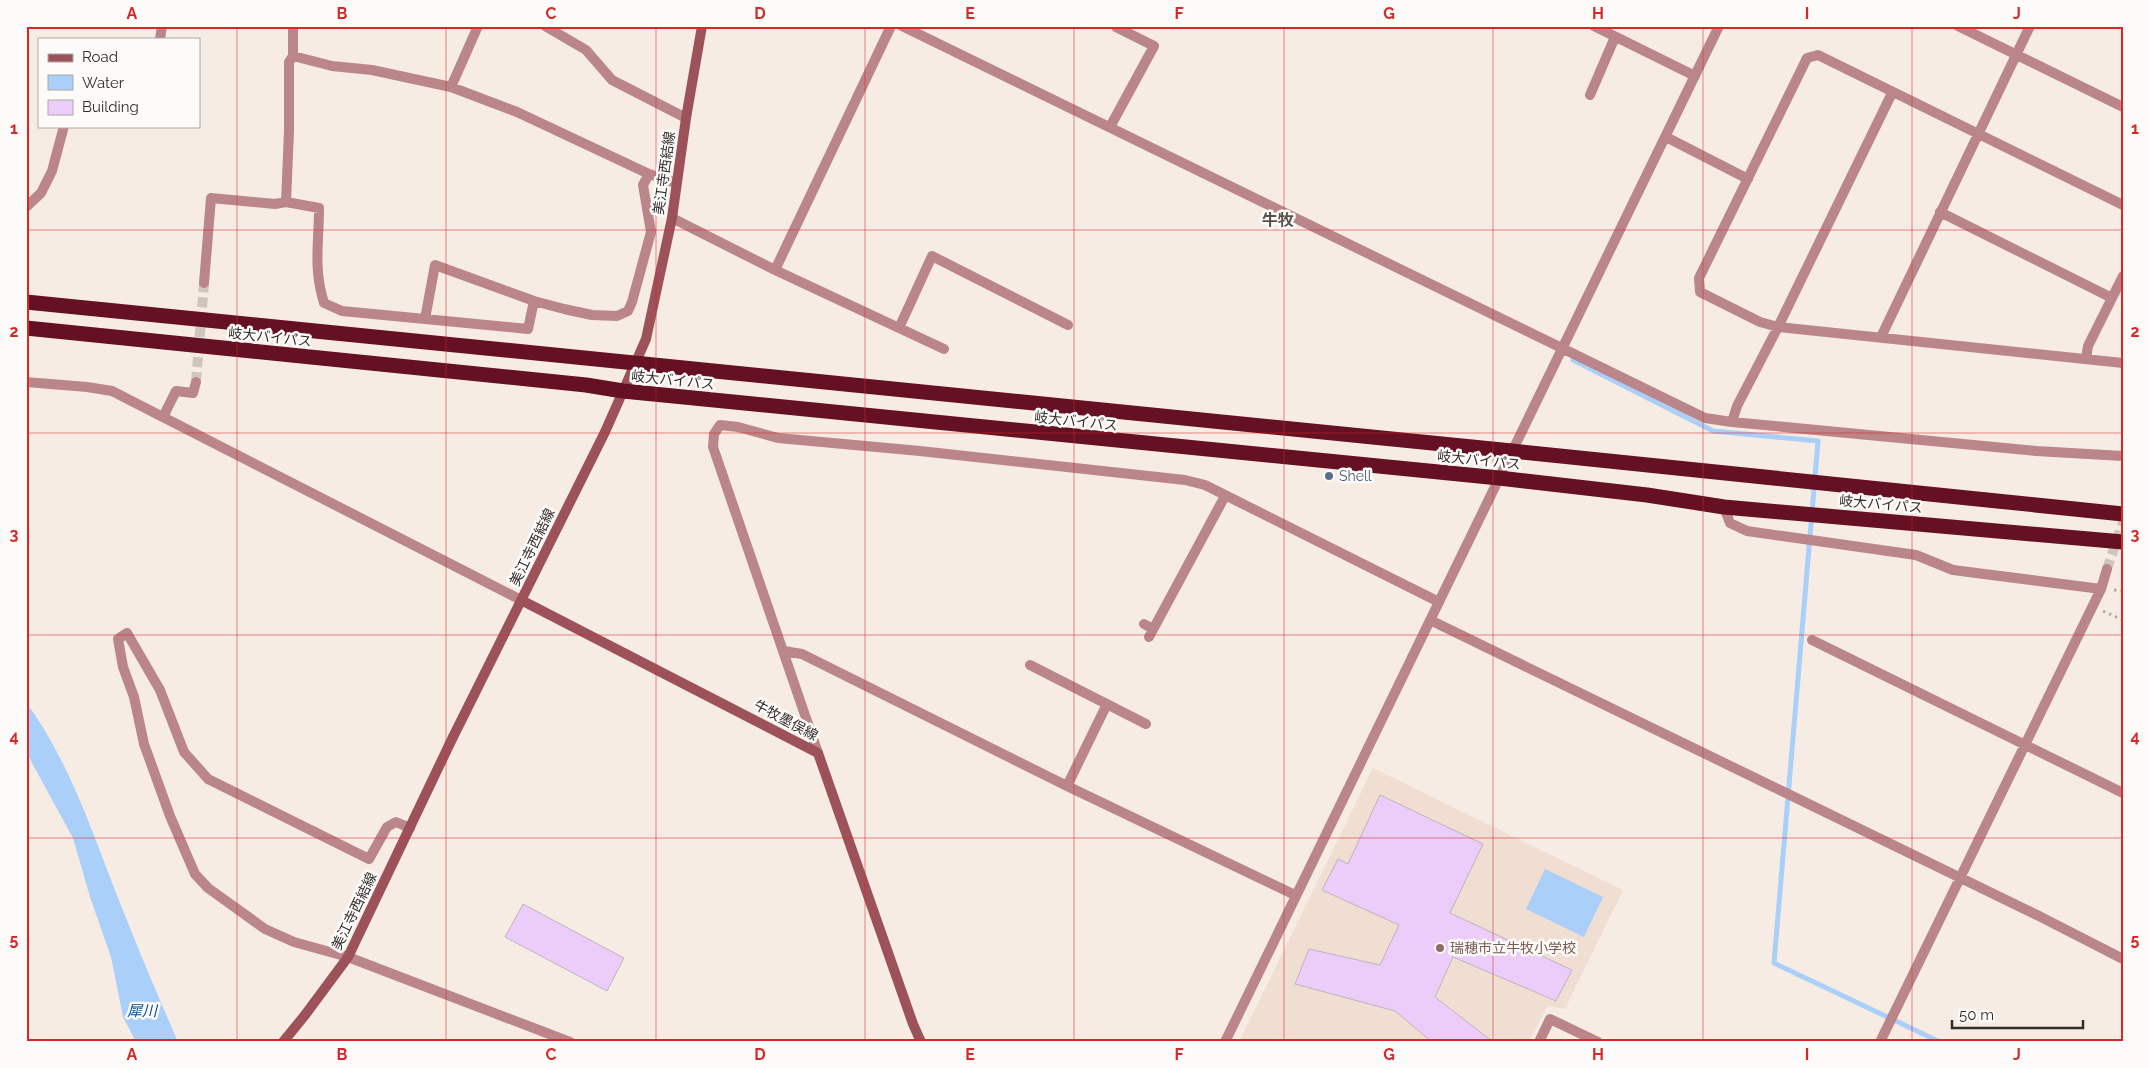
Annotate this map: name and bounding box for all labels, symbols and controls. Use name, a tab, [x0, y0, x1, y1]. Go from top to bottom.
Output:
text: A	[127, 4, 138, 23]
text: B	[337, 4, 348, 23]
text: C	[546, 4, 557, 23]
text: D	[754, 4, 766, 23]
text: E	[965, 4, 975, 23]
text: F	[1174, 4, 1184, 23]
text: G	[1383, 4, 1395, 23]
text: H	[1592, 4, 1604, 23]
text: I	[1805, 4, 1809, 23]
text: J	[2013, 4, 2021, 23]
legend	[38, 38, 200, 128]
text: Road	[82, 48, 118, 66]
text: Water	[82, 74, 125, 92]
text: Building	[82, 98, 139, 116]
text: 1	[10, 119, 18, 138]
text: 1	[2131, 119, 2139, 138]
street label: 美江寺西結線	[650, 130, 678, 216]
district label: 牛牧	[1262, 211, 1294, 230]
text: 2	[9, 322, 19, 341]
text: 2	[2130, 322, 2140, 341]
street label: 岐大バイパス	[228, 325, 312, 349]
street label: 岐大バイパス	[631, 368, 715, 392]
street label: 岐大バイパス	[1034, 409, 1118, 433]
street label: 岐大バイパス	[1437, 448, 1521, 472]
place label: Shell	[1339, 468, 1372, 484]
marker: Shell	[1323, 470, 1335, 482]
street label: 岐大バイパス	[1839, 492, 1923, 516]
street label: 美江寺西結線	[506, 506, 558, 588]
text: 3	[10, 525, 19, 544]
text: 3	[2131, 525, 2140, 544]
street label: 牛牧墨俣線	[751, 697, 821, 743]
text: 4	[9, 727, 19, 746]
text: 4	[2130, 727, 2140, 746]
street label: 美江寺西結線	[328, 870, 380, 952]
text: 5	[10, 930, 19, 949]
text: 5	[2131, 930, 2140, 949]
place label: 瑞穂市立牛牧小学校	[1450, 940, 1576, 956]
marker: 瑞穂市立牛牧小学校	[1434, 942, 1446, 954]
scale bar	[1952, 998, 2083, 1030]
water label: 犀川	[127, 1002, 159, 1020]
text: 50 m	[1959, 1006, 1994, 1024]
text: A	[127, 1045, 138, 1064]
text: B	[337, 1045, 348, 1064]
text: C	[546, 1045, 557, 1064]
text: D	[754, 1045, 766, 1064]
text: E	[965, 1045, 975, 1064]
text: F	[1174, 1045, 1184, 1064]
text: G	[1383, 1045, 1395, 1064]
text: H	[1592, 1045, 1604, 1064]
text: I	[1805, 1045, 1809, 1064]
text: J	[2013, 1045, 2021, 1064]

